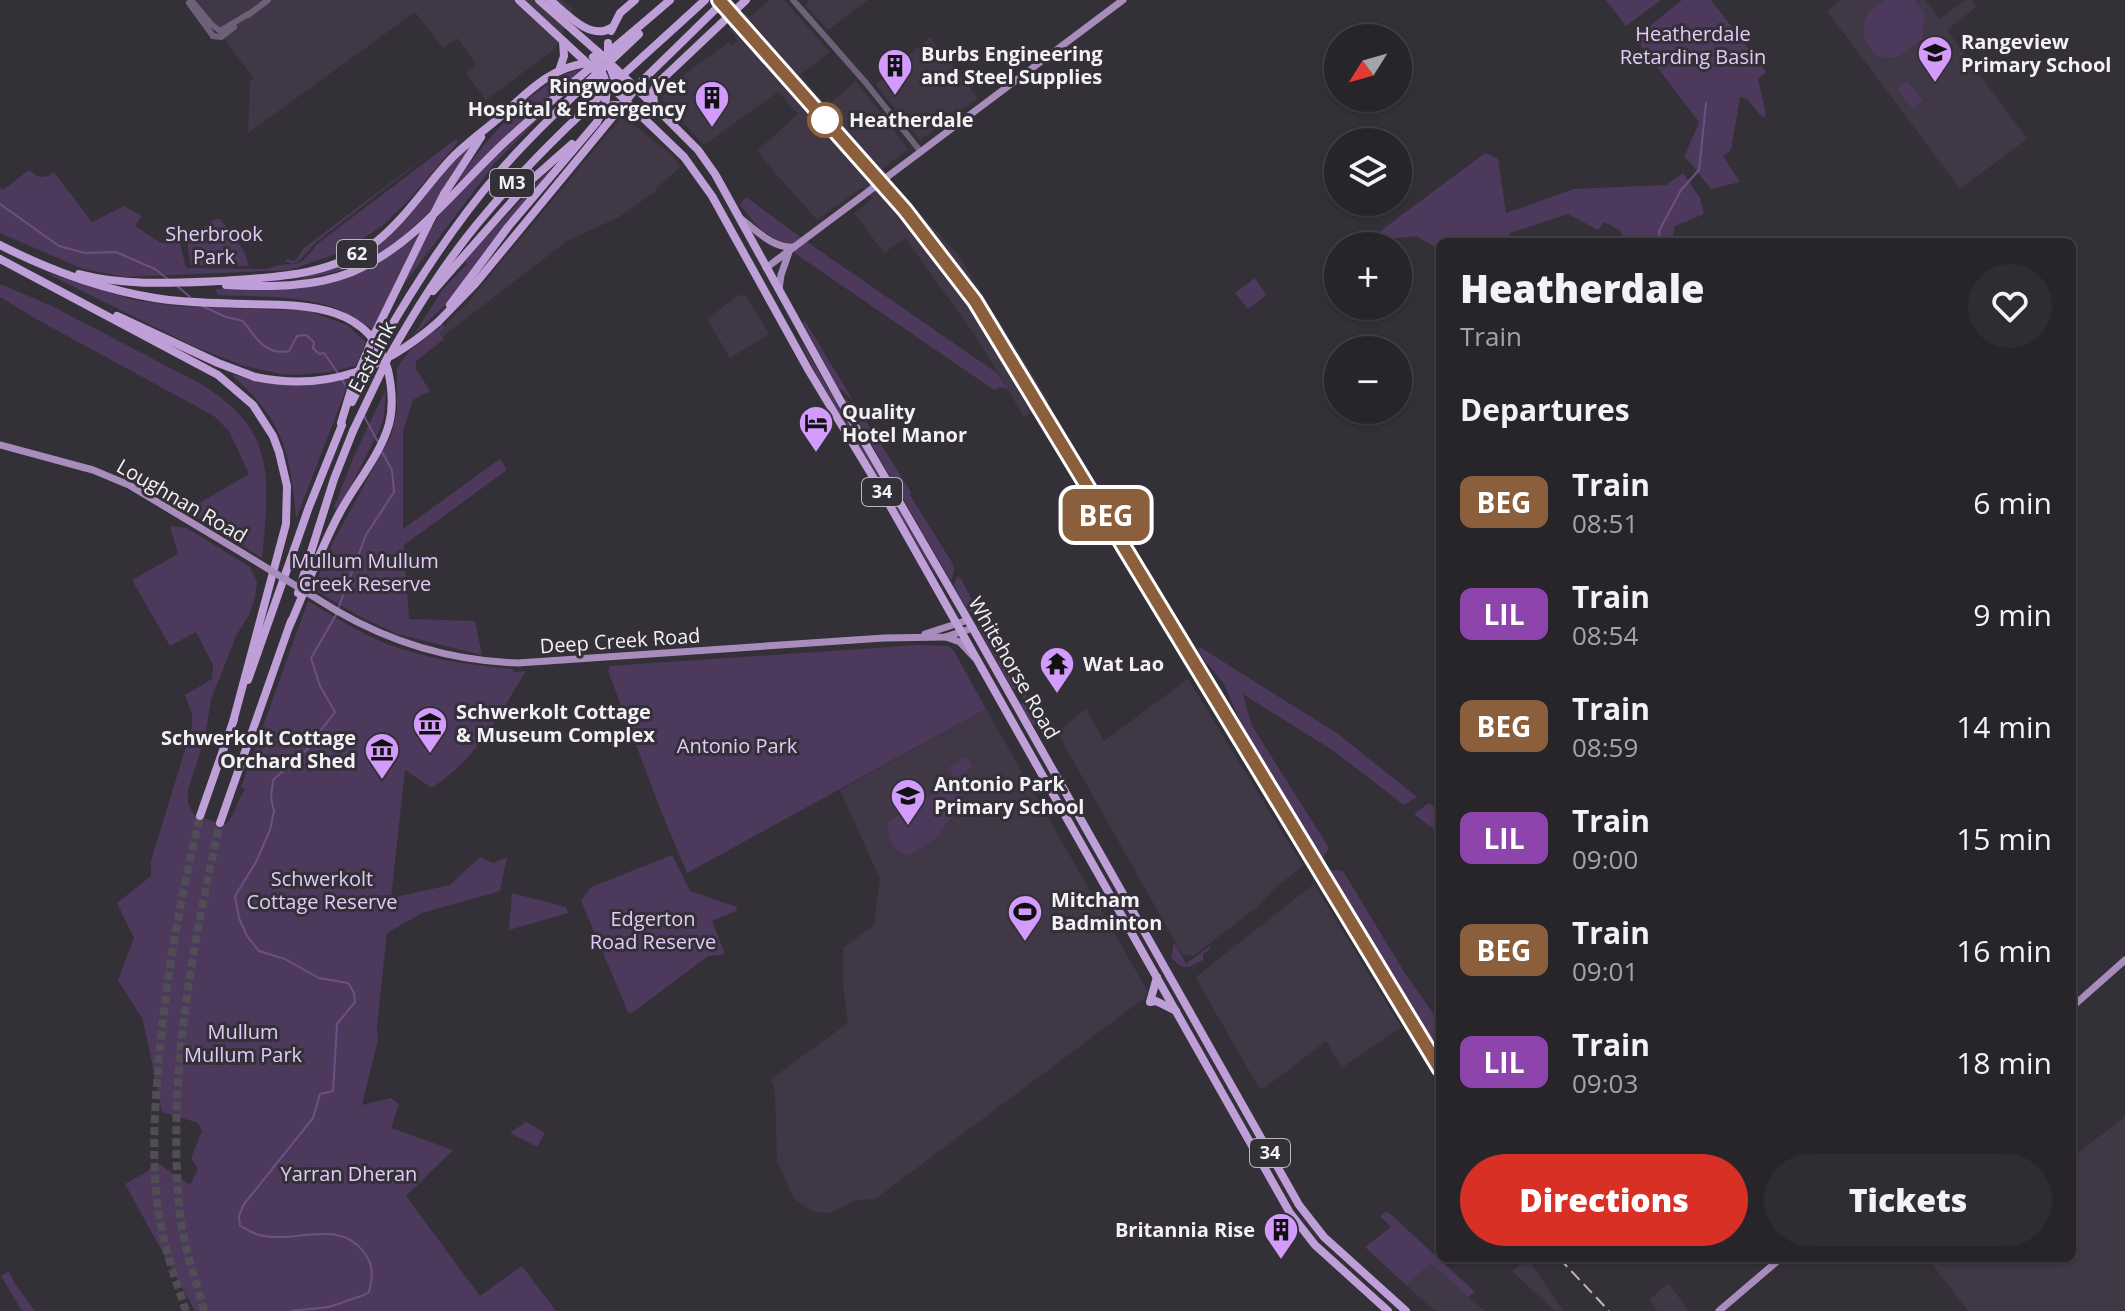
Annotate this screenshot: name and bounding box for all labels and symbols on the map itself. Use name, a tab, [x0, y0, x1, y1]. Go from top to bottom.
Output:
park label: Heatherdale Retarding Basin	[1620, 20, 1766, 70]
north arrow	[1324, 24, 1412, 112]
place label: Rangeview Primary School	[1961, 28, 2111, 78]
school or university icon: Rangeview Primary School	[1916, 34, 1954, 84]
place label: Burbs Engineering and Steel Supplies	[921, 40, 1103, 90]
building icon: Burbs Engineering and Steel Supplies	[876, 47, 914, 97]
place label: Ringwood Vet Hospital & Emergency	[468, 72, 687, 122]
building icon: Ringwood Vet Hospital & Emergency	[693, 79, 731, 129]
marker: Heatherdale	[808, 103, 842, 137]
place label: Heatherdale	[849, 106, 974, 133]
road number: M3	[490, 169, 534, 197]
park label: Sherbrook Park	[165, 220, 263, 270]
road number: 62	[337, 240, 377, 268]
street label: EastLink	[342, 316, 402, 397]
place label: Quality Hotel Manor	[842, 398, 967, 448]
hotel icon: Quality Hotel Manor	[797, 404, 835, 454]
street label: Loughnan Road	[112, 452, 252, 549]
road number: 34	[862, 478, 902, 506]
line badge: BEG	[1060, 489, 1152, 541]
park label: Mullum Mullum Creek Reserve	[291, 547, 439, 597]
street label: Whitehorse Road	[963, 592, 1066, 744]
street label: Deep Creek Road	[539, 621, 701, 660]
temple icon: Wat Lao	[1038, 645, 1076, 695]
place label: Wat Lao	[1083, 650, 1164, 677]
place label: Schwerkolt Cottage & Museum Complex	[456, 698, 655, 748]
museum icon: Schwerkolt Cottage & Museum Complex	[411, 705, 449, 755]
place label: Schwerkolt Cottage Orchard Shed	[161, 724, 356, 774]
museum icon: Schwerkolt Cottage Orchard Shed	[363, 731, 401, 781]
park label: Antonio Park	[677, 732, 798, 759]
place label: Antonio Park Primary School	[934, 770, 1084, 820]
school or university icon: Antonio Park Primary School	[889, 777, 927, 827]
park label: Schwerkolt Cottage Reserve	[246, 865, 398, 915]
place label: Mitcham Badminton	[1051, 886, 1162, 936]
sports icon: Mitcham Badminton	[1006, 893, 1044, 943]
park label: Edgerton Road Reserve	[590, 905, 716, 955]
park label: Mullum Mullum Park	[184, 1018, 303, 1068]
road number: 34	[1250, 1139, 1290, 1167]
park label: Yarran Dheran	[281, 1160, 417, 1187]
building icon: Britannia Rise	[1262, 1211, 1300, 1261]
place label: Britannia Rise	[1115, 1216, 1255, 1243]

